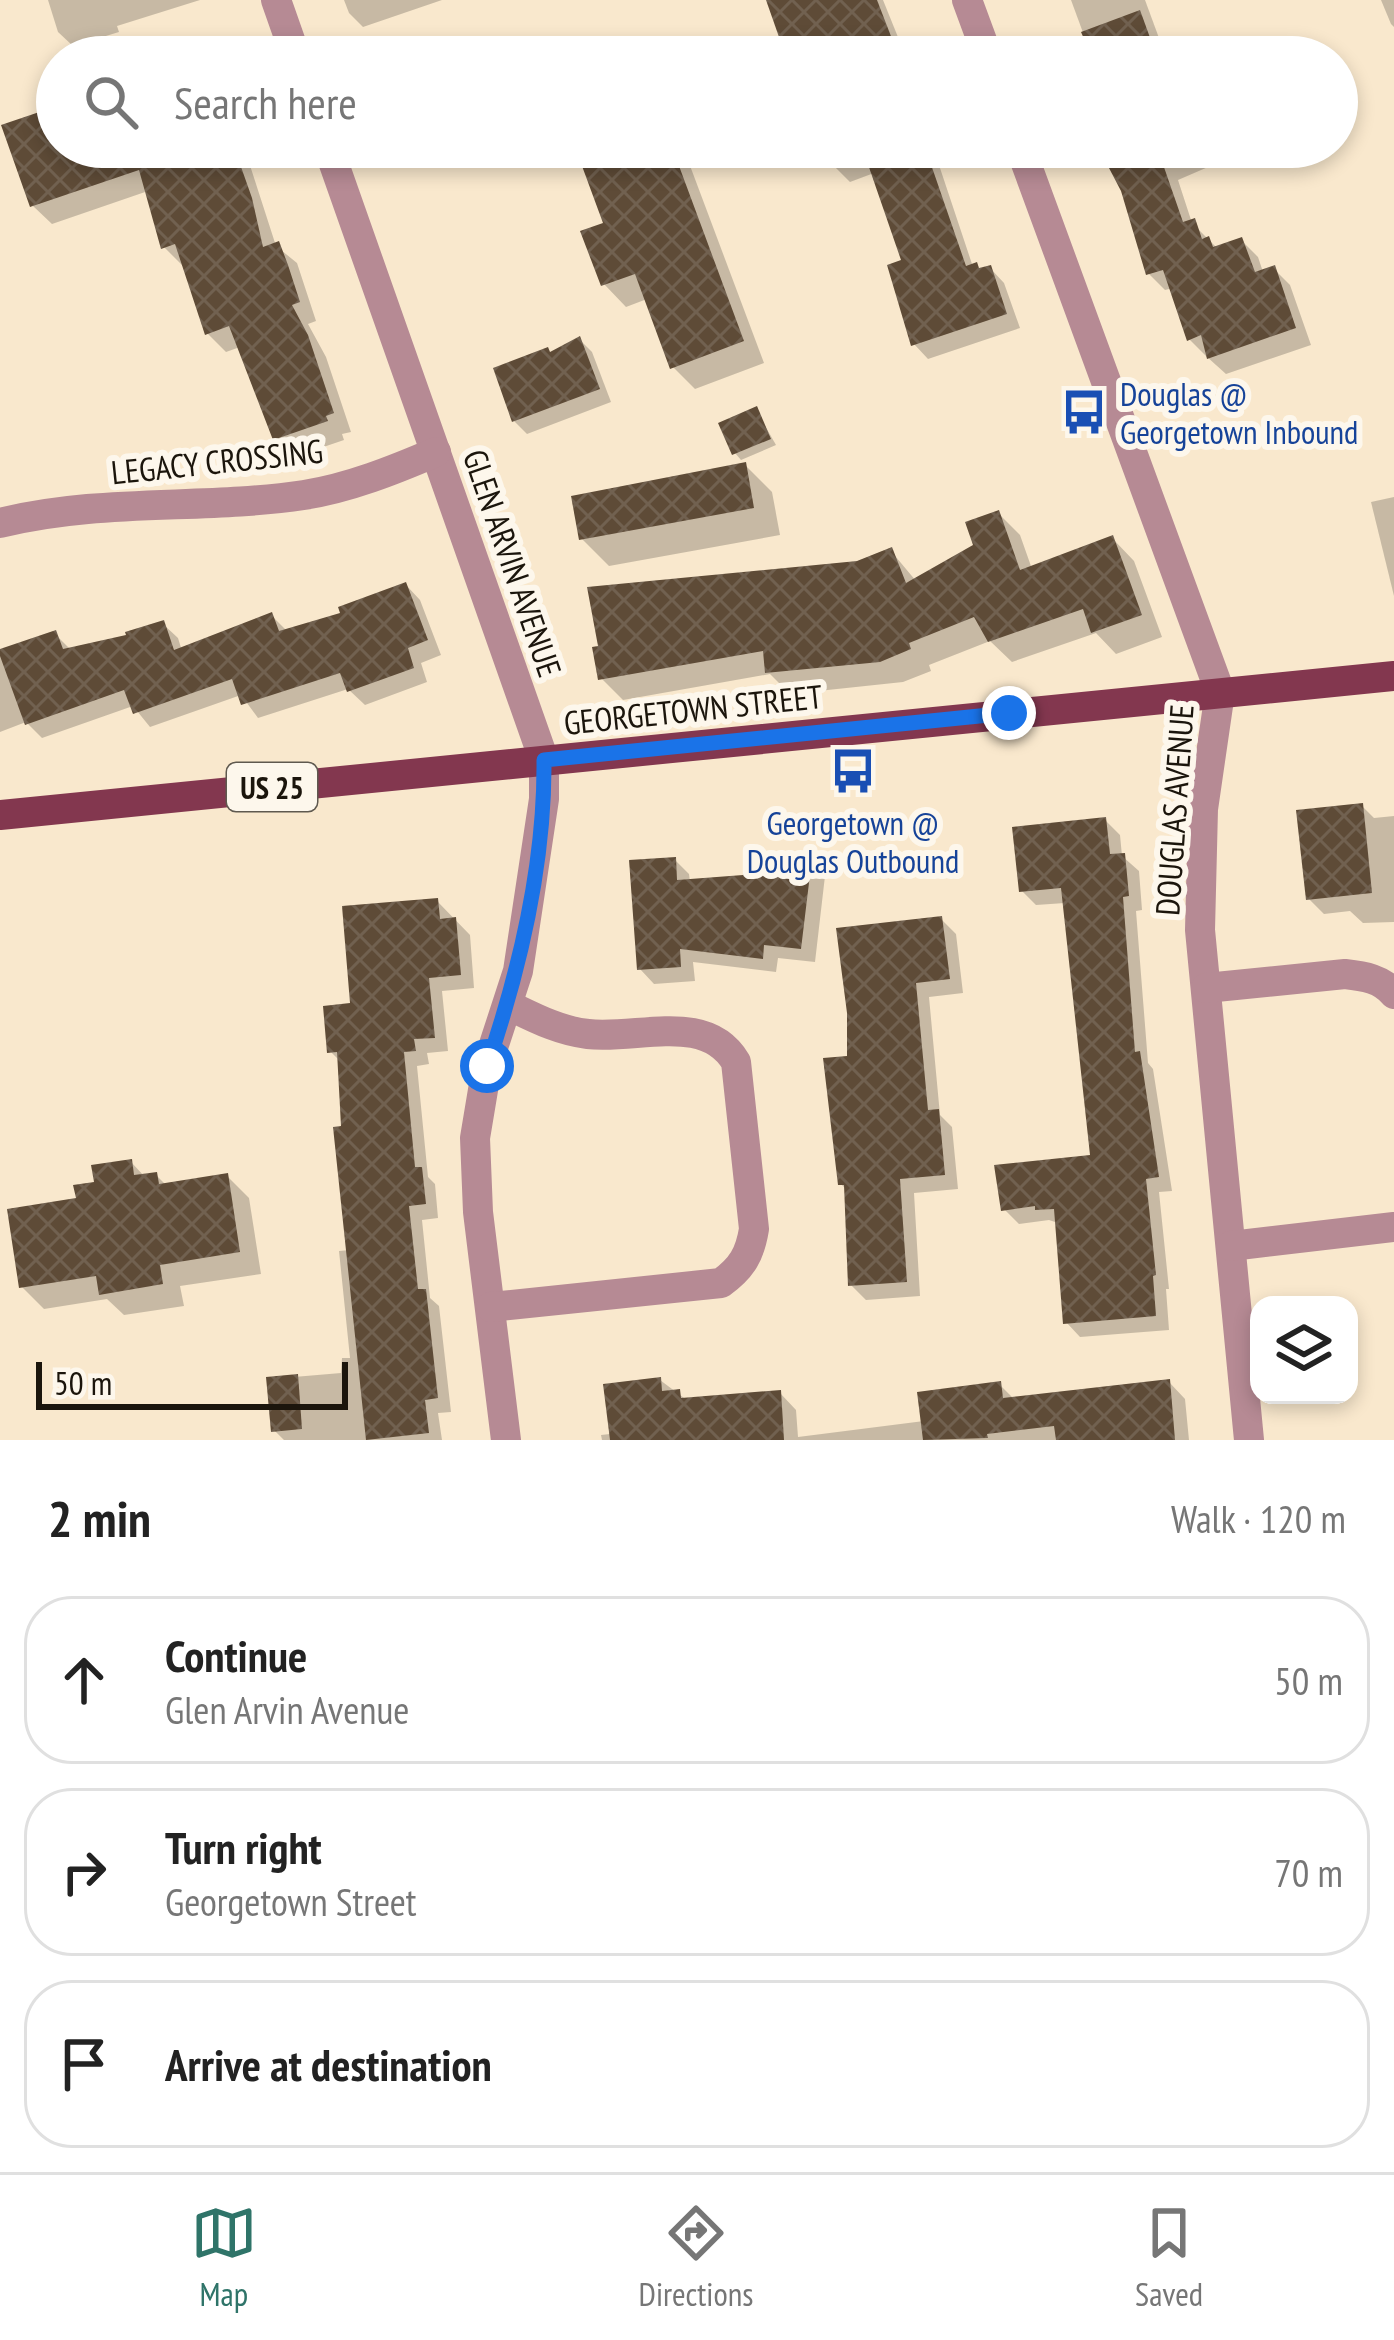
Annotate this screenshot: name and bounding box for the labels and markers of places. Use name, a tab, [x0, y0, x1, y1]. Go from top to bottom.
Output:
place label: Douglas @ Georgetown Inbound	[1120, 372, 1358, 453]
bus stop icon: Douglas @ Georgetown Inbound	[1059, 387, 1109, 437]
bus stop icon: Georgetown @ Douglas Outbound	[828, 746, 878, 796]
place label: Georgetown @ Douglas Outbound	[747, 801, 959, 882]

